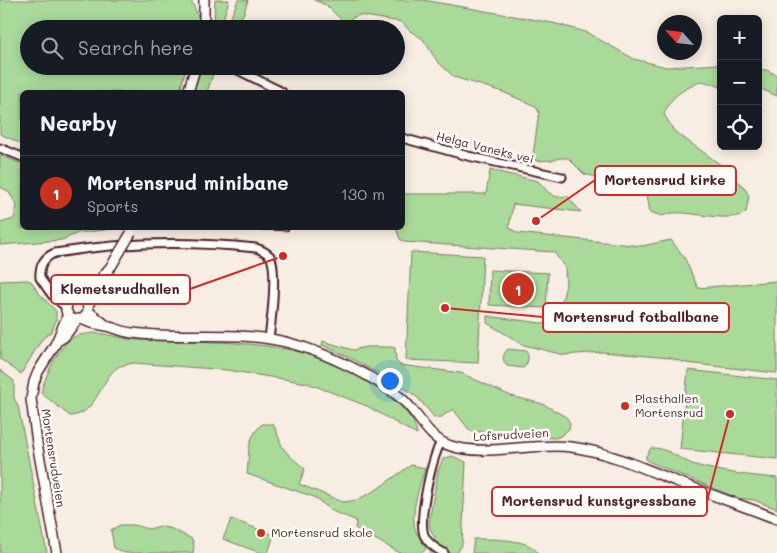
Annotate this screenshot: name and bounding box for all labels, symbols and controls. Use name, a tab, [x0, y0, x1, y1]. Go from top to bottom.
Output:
north arrow	[657, 15, 702, 60]
map controls	[717, 15, 762, 150]
button: +	[717, 15, 762, 60]
search box	[20, 20, 405, 75]
icon: search	[38, 34, 66, 62]
text: Search here	[78, 35, 194, 60]
button: −	[717, 60, 762, 105]
button: locate	[717, 105, 762, 150]
text: Nearby	[40, 109, 117, 136]
street label: Helga Vaneks vei	[435, 127, 536, 167]
callout: Mortensrud kirke	[595, 166, 736, 195]
text: Mortensrud minibane	[87, 170, 289, 195]
text: Mortensrud kirke	[604, 170, 726, 189]
text: 1	[52, 183, 60, 204]
text: 130 m	[341, 183, 385, 204]
text: Sports	[87, 195, 138, 216]
pin: 1	[502, 270, 534, 308]
callout: Klemetsrudhallen	[51, 275, 190, 304]
text: Klemetsrudhallen	[61, 279, 179, 298]
callout: Mortensrud fotballbane	[543, 303, 729, 332]
text: Mortensrud fotballbane	[553, 307, 719, 326]
your location	[377, 368, 403, 394]
place label: Plasthallen Mortensrud	[635, 390, 703, 420]
marker: Plasthallen Mortensrud	[619, 400, 631, 412]
street label: Mortensrudveien	[38, 407, 70, 508]
street label: Lofsrudveien	[473, 424, 549, 444]
callout: Mortensrud kunstgressbane	[492, 487, 707, 516]
text: Mortensrud kunstgressbane	[502, 491, 696, 510]
place label: Mortensrud skole	[271, 524, 373, 540]
marker: Mortensrud skole	[255, 527, 267, 539]

